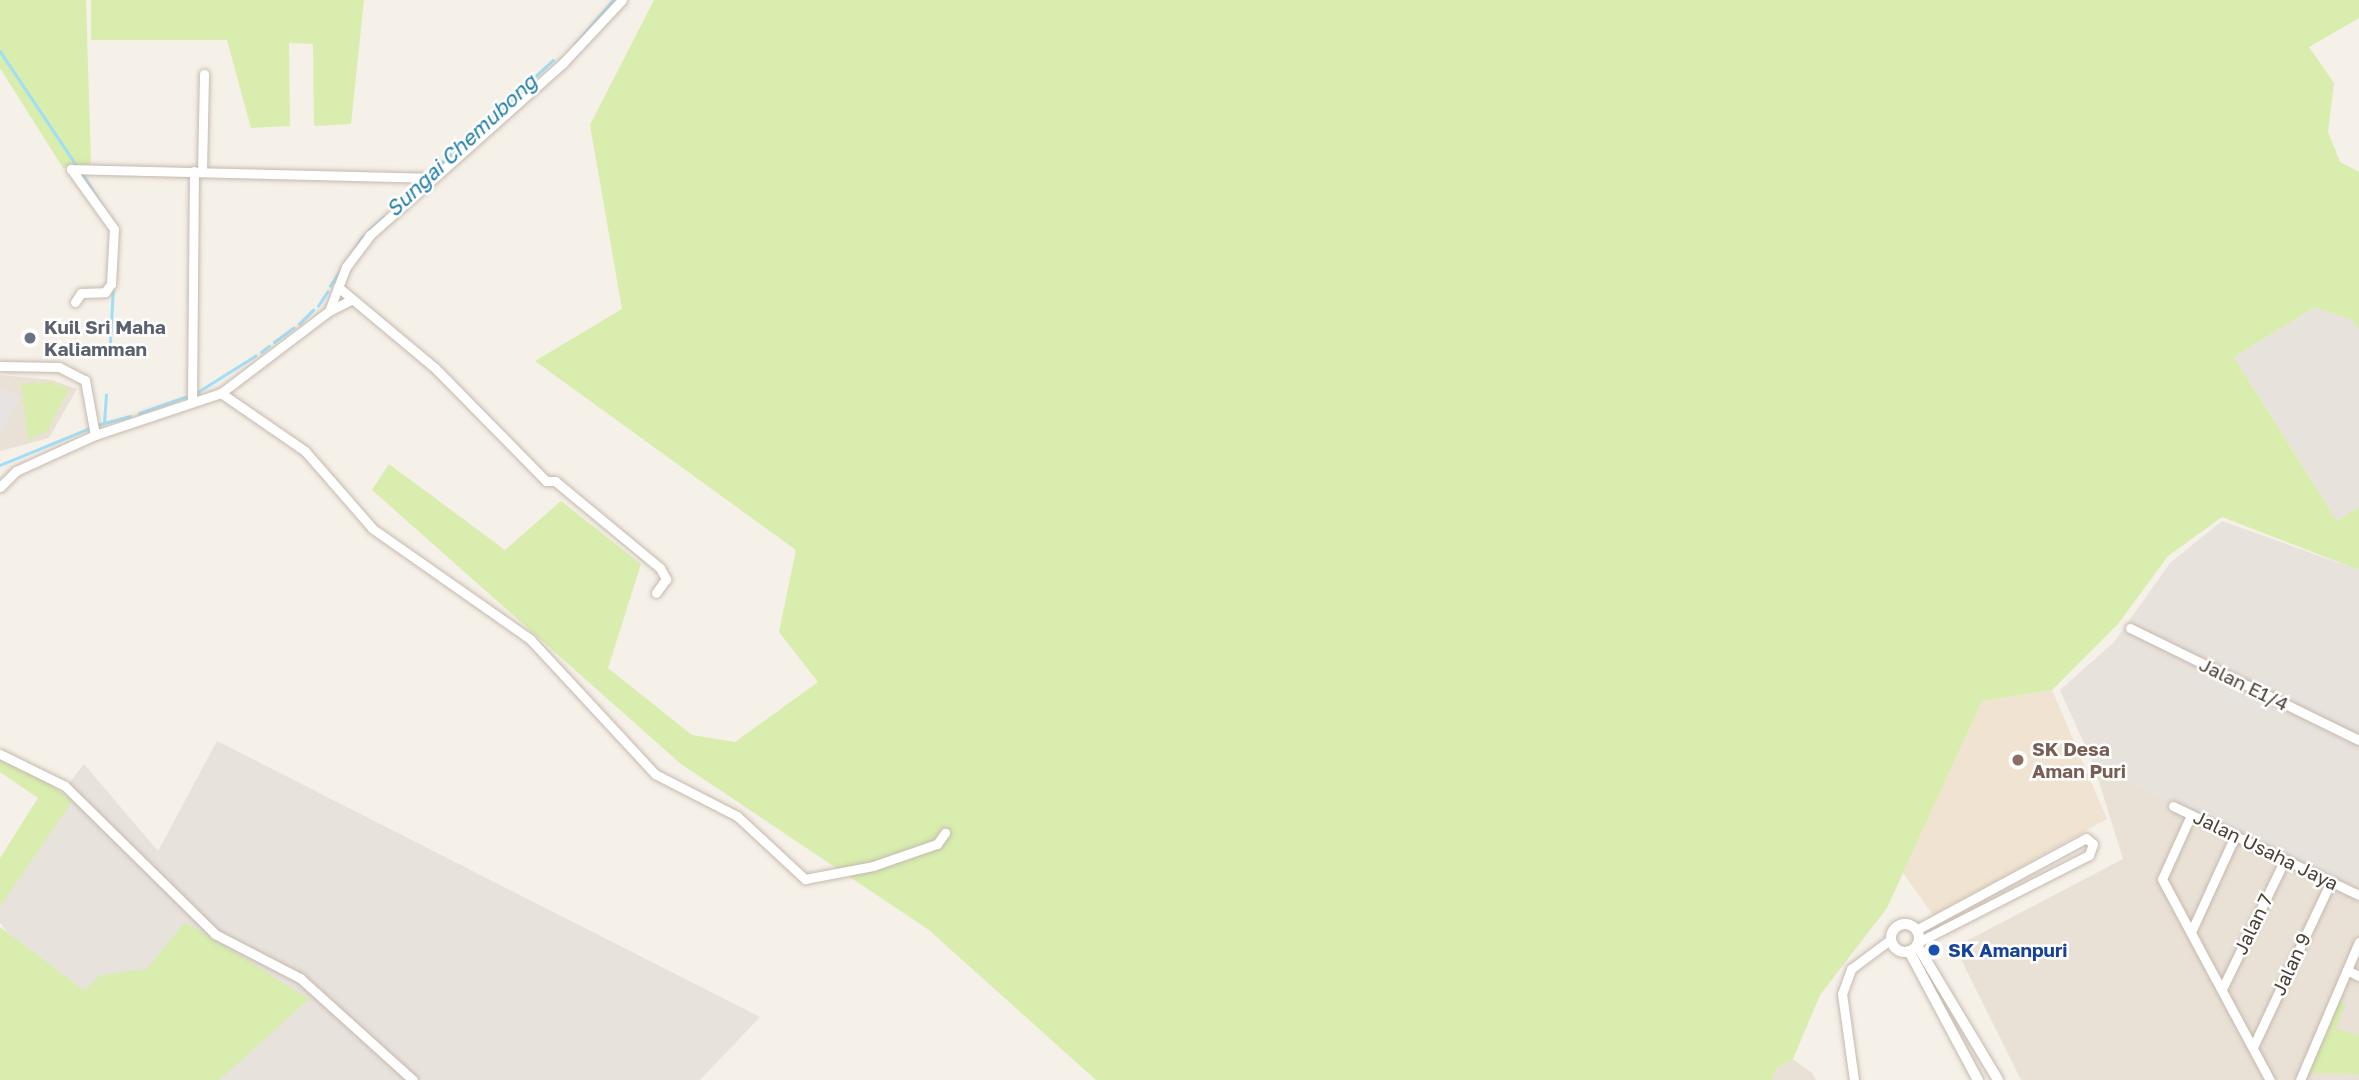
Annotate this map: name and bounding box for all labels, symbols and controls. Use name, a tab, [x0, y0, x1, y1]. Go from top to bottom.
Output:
water label: Sungai Chemubong	[380, 69, 542, 221]
place label: Kuil Sri Maha Kaliamman	[44, 316, 166, 360]
marker: Kuil Sri Maha Kaliamman	[22, 330, 38, 346]
street label: Jalan E1/4	[2196, 653, 2292, 715]
place label: SK Desa Aman Puri	[2032, 738, 2126, 782]
marker: SK Desa Aman Puri	[2010, 752, 2026, 768]
street label: Jalan Usaha Jaya	[2190, 805, 2342, 895]
street label: Jalan 7	[2229, 890, 2277, 958]
street label: Jalan 9	[2267, 929, 2315, 999]
place label: SK Amanpuri	[1948, 939, 2067, 961]
marker: SK Amanpuri	[1926, 942, 1942, 958]

